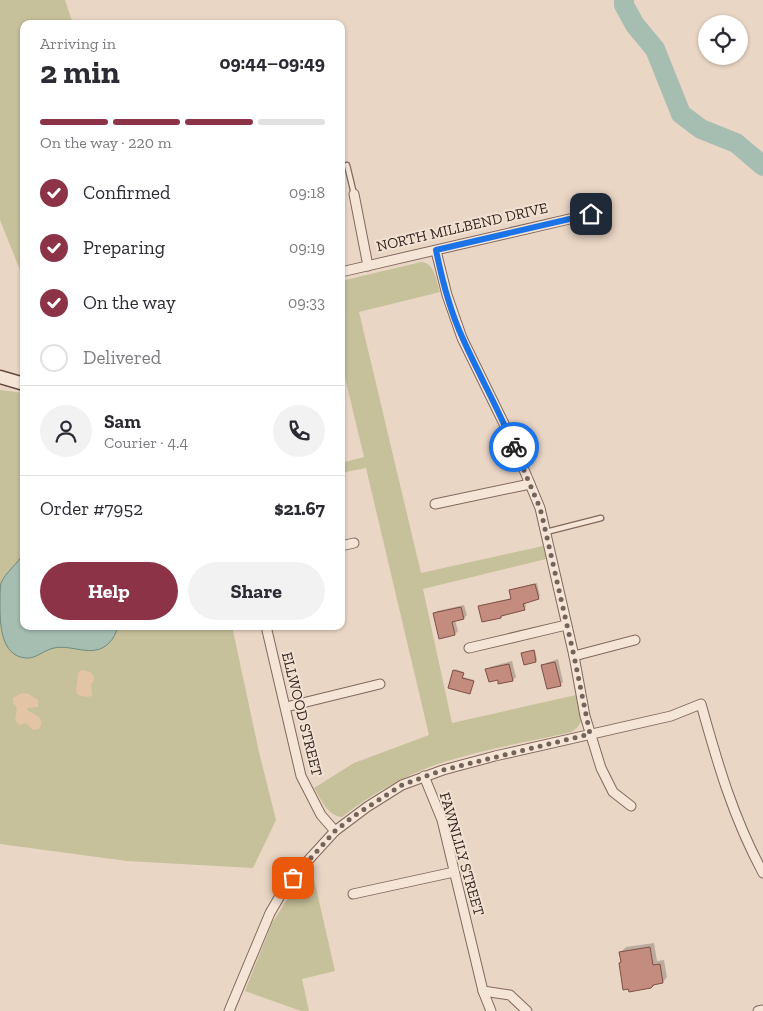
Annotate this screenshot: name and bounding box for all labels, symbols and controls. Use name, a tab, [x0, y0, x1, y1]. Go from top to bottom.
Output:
map controls	[698, 15, 748, 65]
button: locate	[698, 15, 748, 65]
text: Arriving in	[40, 34, 116, 53]
text: 09:44–09:49	[219, 51, 325, 74]
text: 2 min	[40, 53, 120, 91]
text: On the way · 220 m	[40, 133, 172, 152]
icon: check	[40, 179, 68, 207]
text: Confirmed	[83, 181, 170, 204]
text: 09:18	[289, 183, 325, 202]
pin	[570, 193, 612, 235]
street label: NORTH MILLBEND DRIVE	[375, 198, 550, 255]
icon: home	[577, 200, 605, 228]
icon: check	[40, 234, 68, 262]
text: Preparing	[83, 236, 165, 259]
text: 09:19	[289, 238, 325, 257]
icon: check	[40, 289, 68, 317]
text: On the way	[83, 291, 176, 314]
text: 09:33	[288, 293, 325, 312]
text: Delivered	[83, 346, 161, 369]
button: person	[40, 405, 92, 457]
button: phone	[273, 405, 325, 457]
text: Sam	[104, 410, 141, 433]
courier	[489, 422, 539, 472]
text: Courier · 4.4	[104, 433, 188, 452]
icon: bike	[500, 433, 528, 461]
text: Order #7952	[40, 497, 143, 520]
text: $21.67	[274, 497, 325, 520]
button: Help	[40, 562, 178, 620]
button: Share	[188, 562, 325, 620]
street label: ELLWOOD STREET	[278, 650, 326, 778]
street label: FAWNLILY STREET	[436, 790, 488, 918]
pin	[272, 857, 314, 899]
icon: bag	[279, 864, 307, 892]

